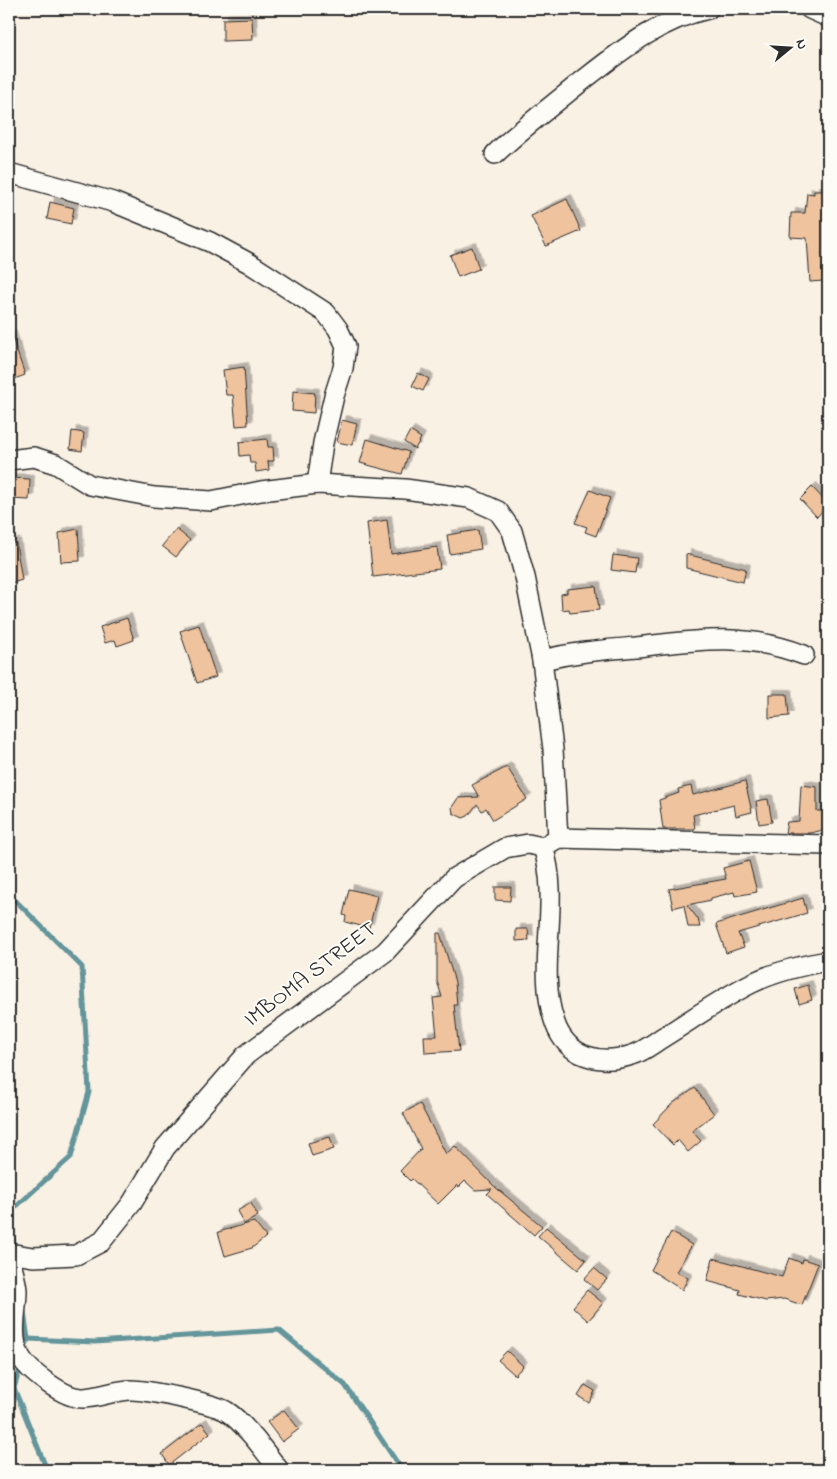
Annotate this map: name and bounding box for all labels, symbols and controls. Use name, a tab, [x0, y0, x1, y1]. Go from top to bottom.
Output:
north arrow	[764, 22, 814, 72]
text: N	[789, 37, 812, 52]
street label: IMBOMA STREET	[238, 914, 384, 1035]

